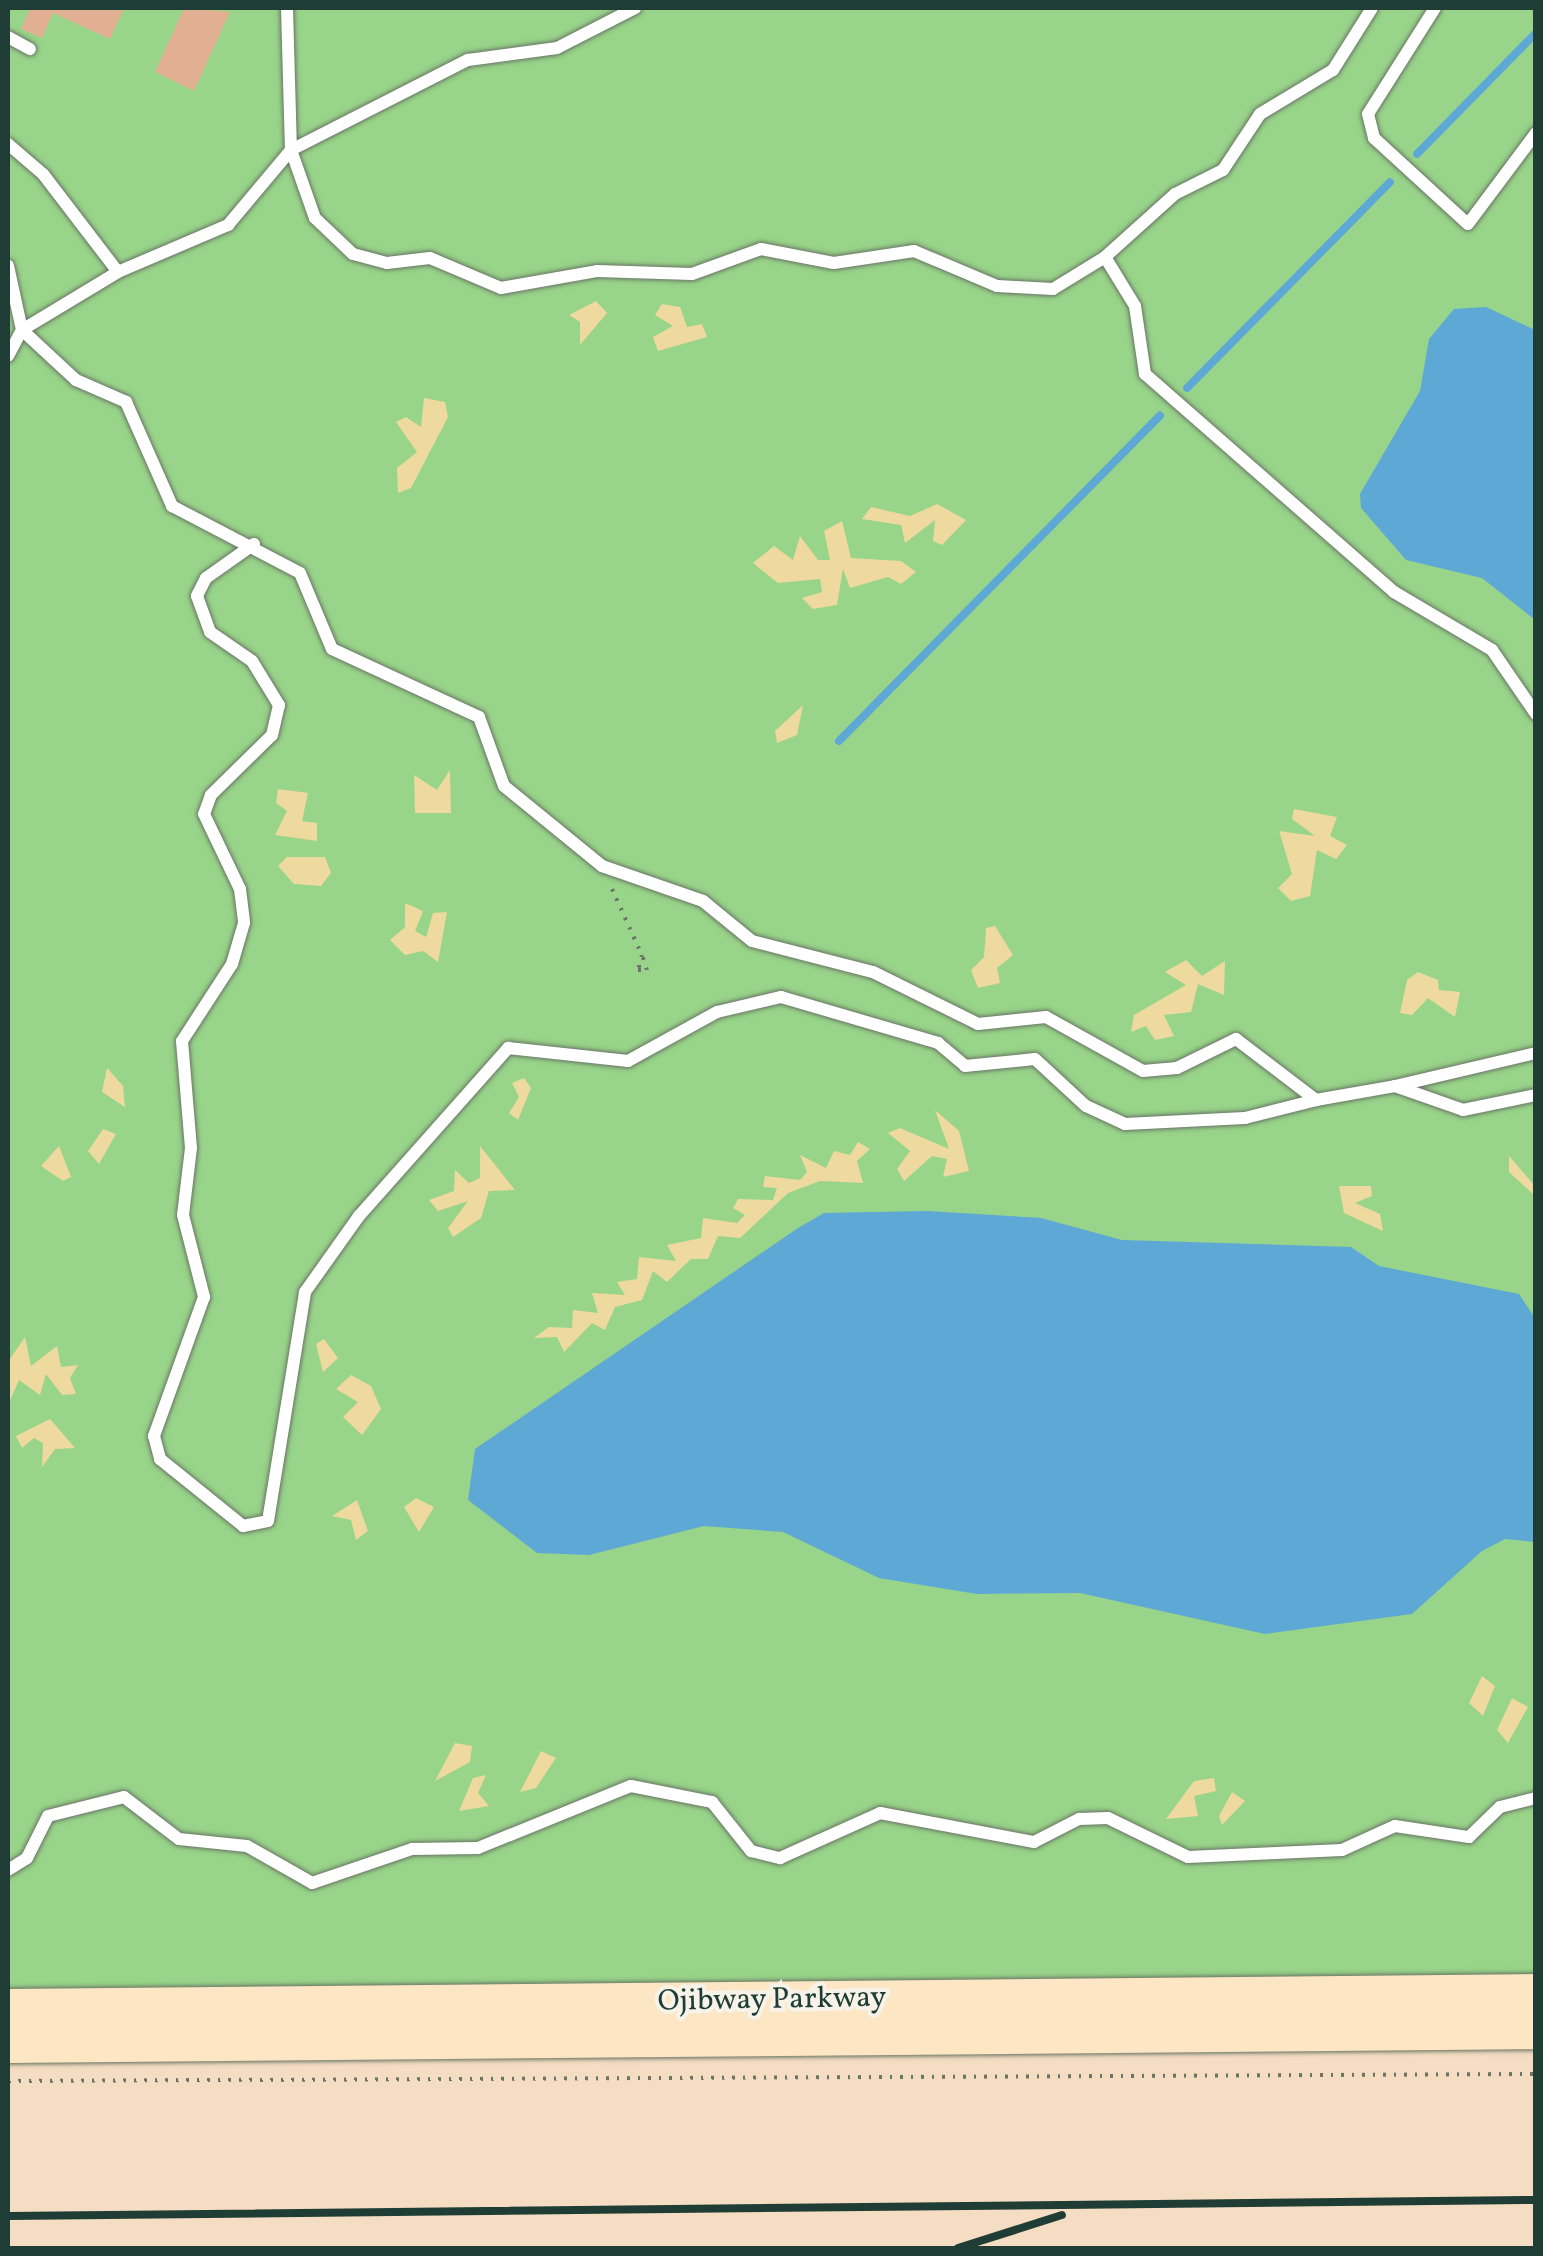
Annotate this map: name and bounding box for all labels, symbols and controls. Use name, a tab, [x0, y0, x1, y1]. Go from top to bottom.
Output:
street label: Ojibway Parkway	[657, 1980, 887, 2020]

